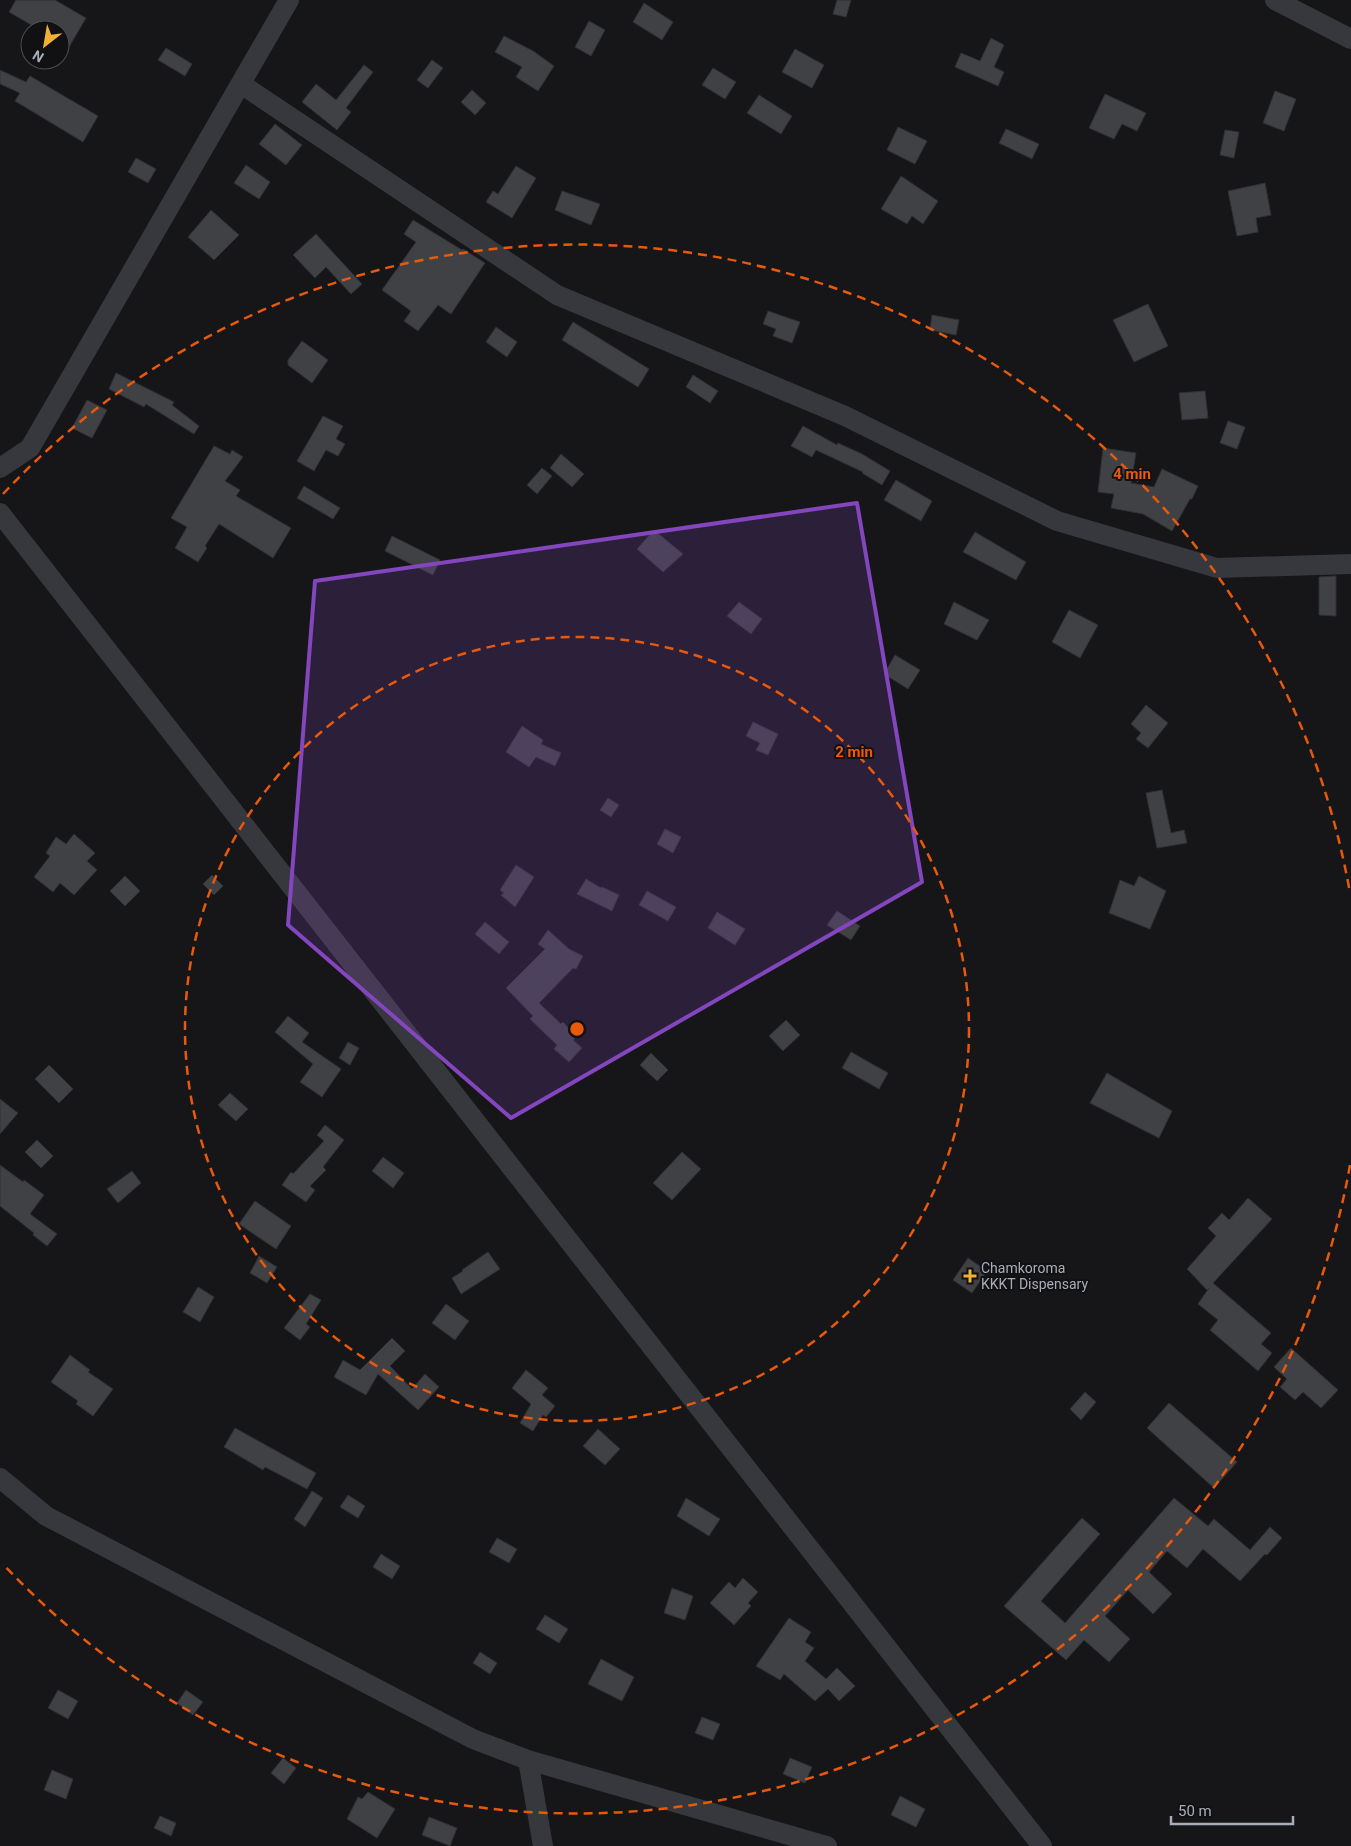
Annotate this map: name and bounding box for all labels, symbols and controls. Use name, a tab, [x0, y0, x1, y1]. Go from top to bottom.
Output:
north arrow	[20, 20, 70, 70]
text: N	[30, 47, 47, 66]
text: 4 min	[1113, 465, 1151, 483]
text: 2 min	[835, 743, 873, 761]
centre of rings	[568, 1020, 586, 1038]
place label: Chamkoroma KKKT Dispensary	[981, 1260, 1088, 1292]
marker: Chamkoroma KKKT Dispensary	[963, 1269, 977, 1283]
scale bar	[1171, 1794, 1294, 1826]
text: 50 m	[1178, 1802, 1212, 1820]

